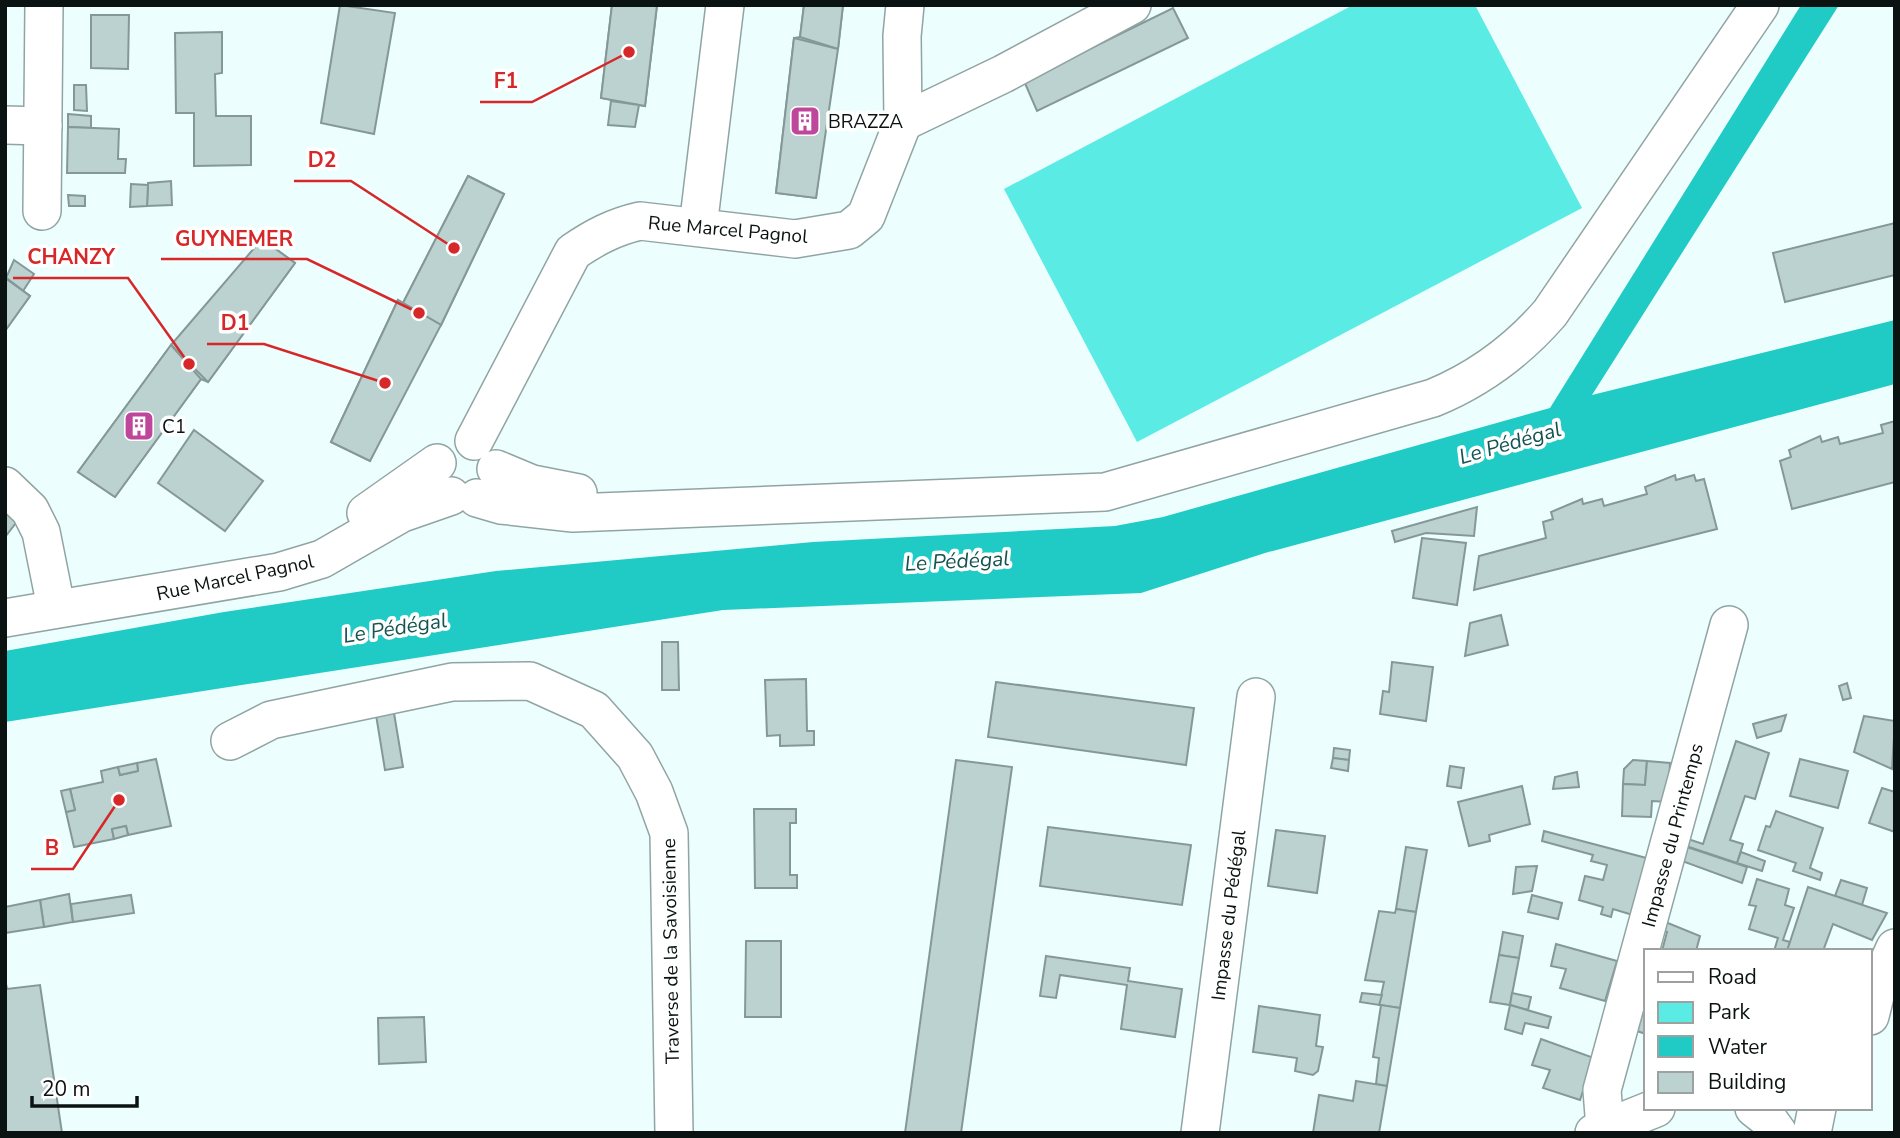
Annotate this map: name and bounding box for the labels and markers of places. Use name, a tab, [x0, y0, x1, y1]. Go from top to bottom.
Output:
callout: F1	[480, 60, 532, 102]
building icon: BRAZZA	[788, 104, 822, 138]
place label: BRAZZA	[828, 109, 903, 135]
callout: D2	[294, 139, 351, 181]
callout: GUYNEMER	[161, 217, 307, 259]
callout: CHANZY	[13, 236, 128, 278]
callout: D1	[207, 302, 264, 344]
building icon: C1	[122, 409, 156, 443]
place label: C1	[162, 414, 186, 440]
callout: B	[31, 827, 73, 869]

